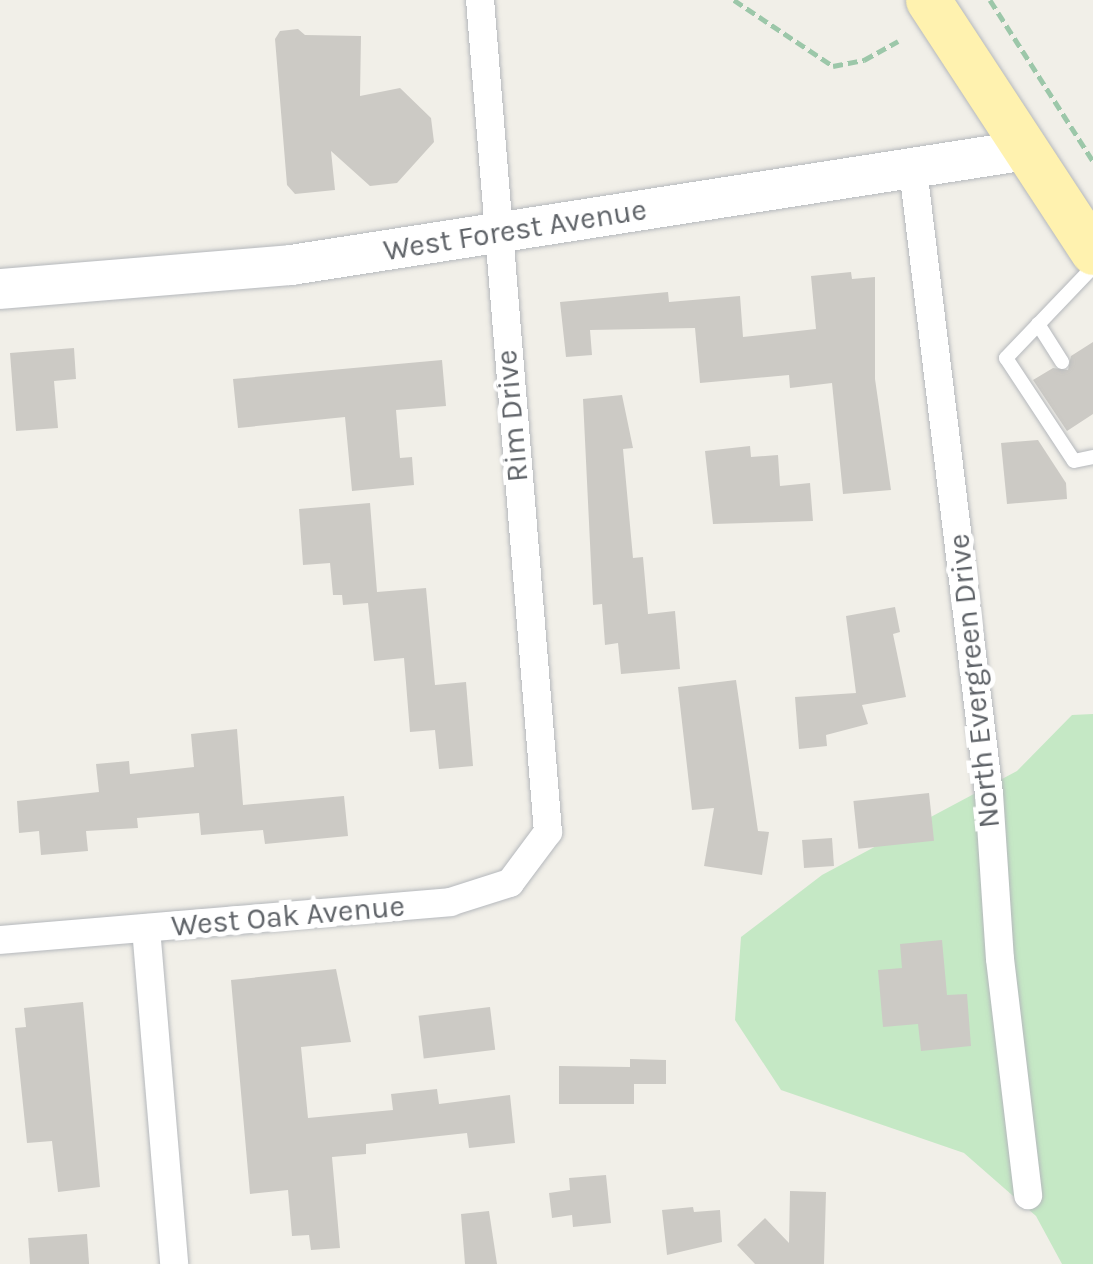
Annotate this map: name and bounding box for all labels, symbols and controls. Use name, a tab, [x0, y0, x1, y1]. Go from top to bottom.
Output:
street label: West Forest Avenue	[381, 191, 649, 269]
street label: Rim Drive	[488, 348, 536, 484]
street label: North Evergreen Drive	[941, 532, 1007, 830]
street label: West Oak Avenue	[170, 888, 406, 944]

